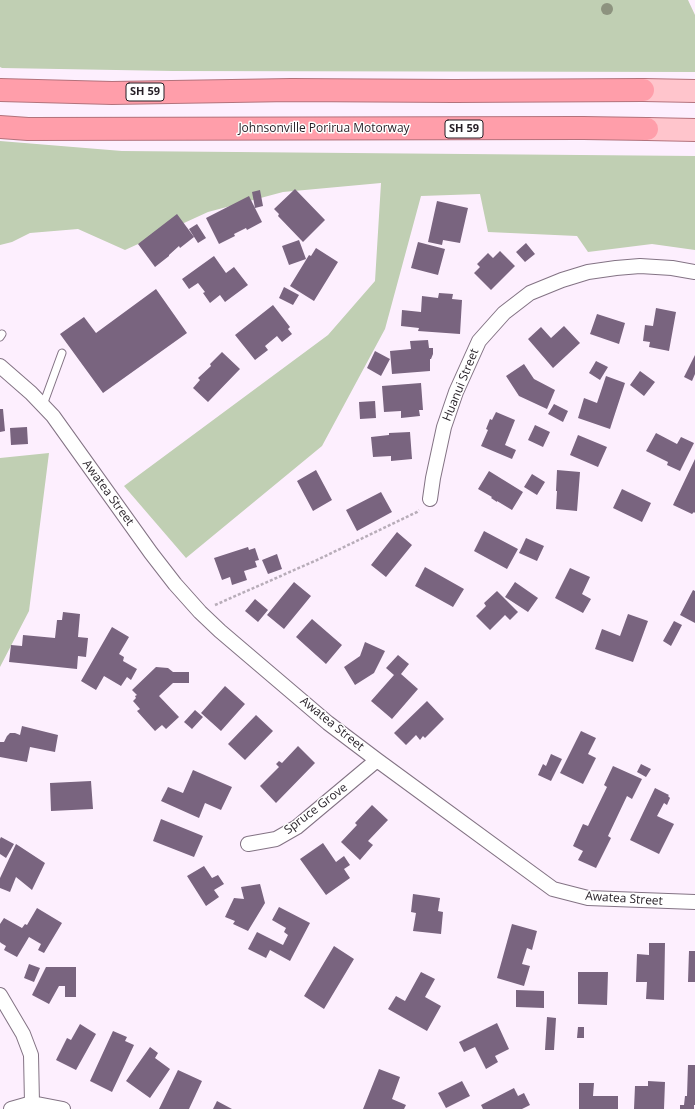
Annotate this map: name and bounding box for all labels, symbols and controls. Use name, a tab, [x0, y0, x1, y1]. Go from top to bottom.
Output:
road number: SH 59	[126, 83, 164, 101]
road number: SH 59	[445, 120, 483, 138]
street label: Johnsonville Porirua Motorway	[238, 122, 410, 136]
street label: Huanui Street	[440, 346, 482, 424]
street label: Awatea Street	[79, 457, 137, 529]
street label: Awatea Street	[297, 694, 367, 754]
street label: Spruce Grove	[282, 781, 350, 837]
street label: Awatea Street	[585, 889, 663, 909]

